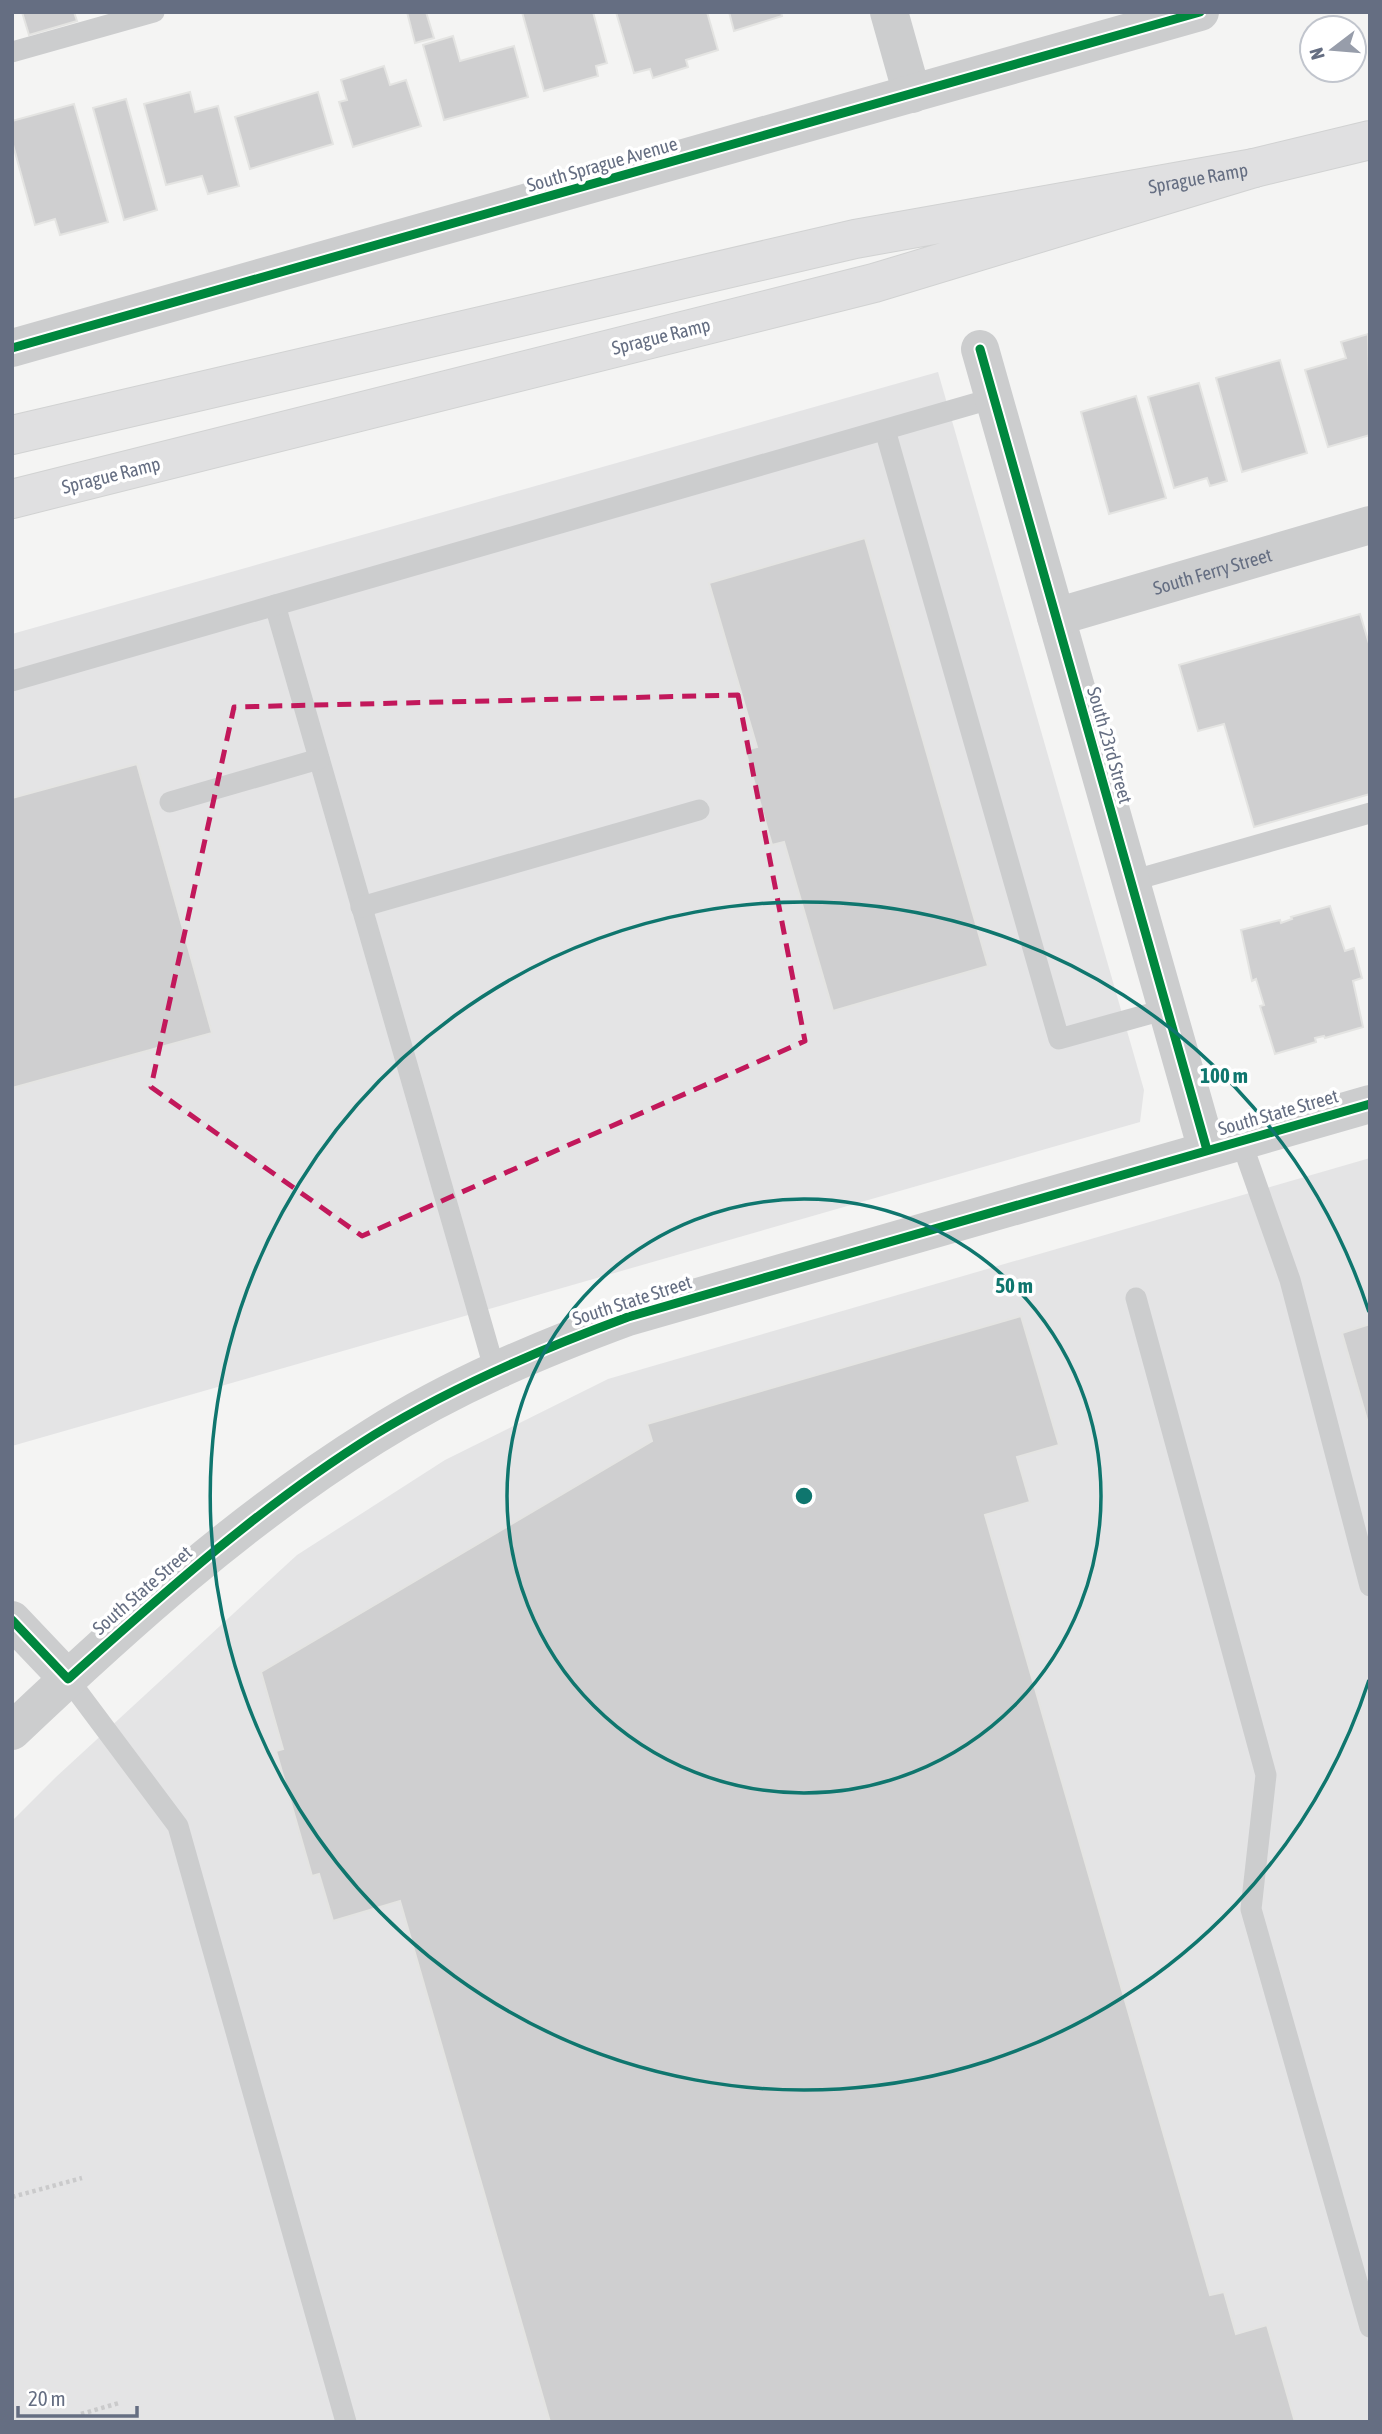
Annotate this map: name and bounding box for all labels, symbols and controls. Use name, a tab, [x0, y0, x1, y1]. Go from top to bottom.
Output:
north arrow	[1298, 14, 1368, 84]
text: N	[1305, 45, 1329, 62]
street label: South Sprague Avenue	[524, 132, 680, 196]
street label: Sprague Ramp	[1147, 158, 1250, 198]
street label: Sprague Ramp	[610, 313, 712, 359]
street label: Sprague Ramp	[60, 452, 162, 498]
street label: South Ferry Street	[1150, 543, 1274, 599]
street label: South 23rd Street	[1083, 684, 1137, 806]
text: 100 m	[1200, 1063, 1248, 1087]
street label: South State Street	[1215, 1084, 1341, 1140]
street label: South State Street	[570, 1270, 694, 1330]
text: 50 m	[995, 1273, 1033, 1297]
centre of rings	[792, 1484, 816, 1508]
street label: South State Street	[88, 1541, 196, 1639]
scale bar	[18, 2374, 136, 2418]
text: 20 m	[28, 2386, 66, 2410]

